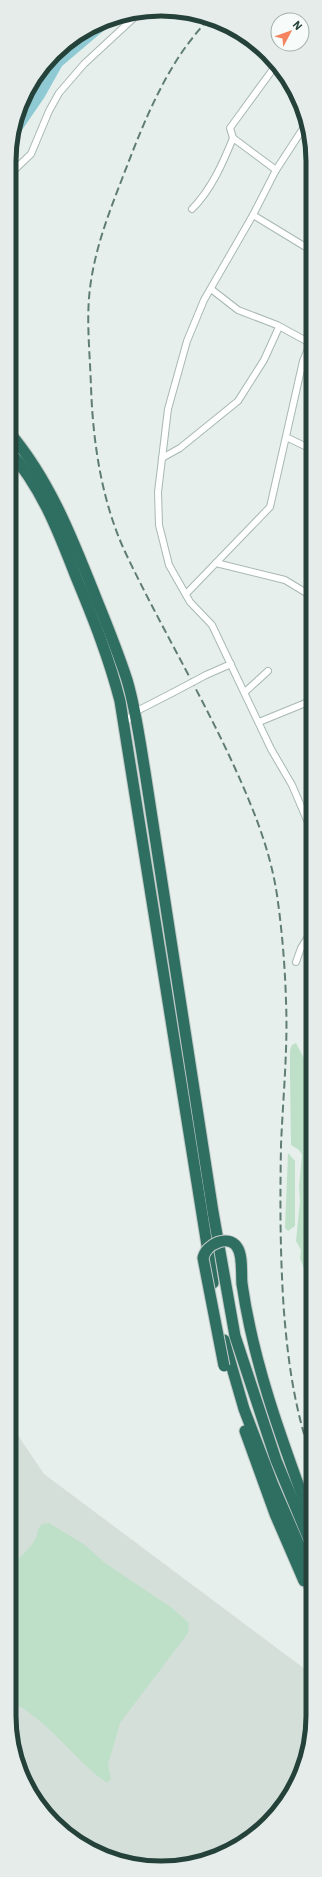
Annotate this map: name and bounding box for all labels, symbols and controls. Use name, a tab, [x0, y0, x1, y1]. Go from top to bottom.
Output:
north arrow	[270, 12, 310, 52]
text: N	[290, 18, 305, 33]

